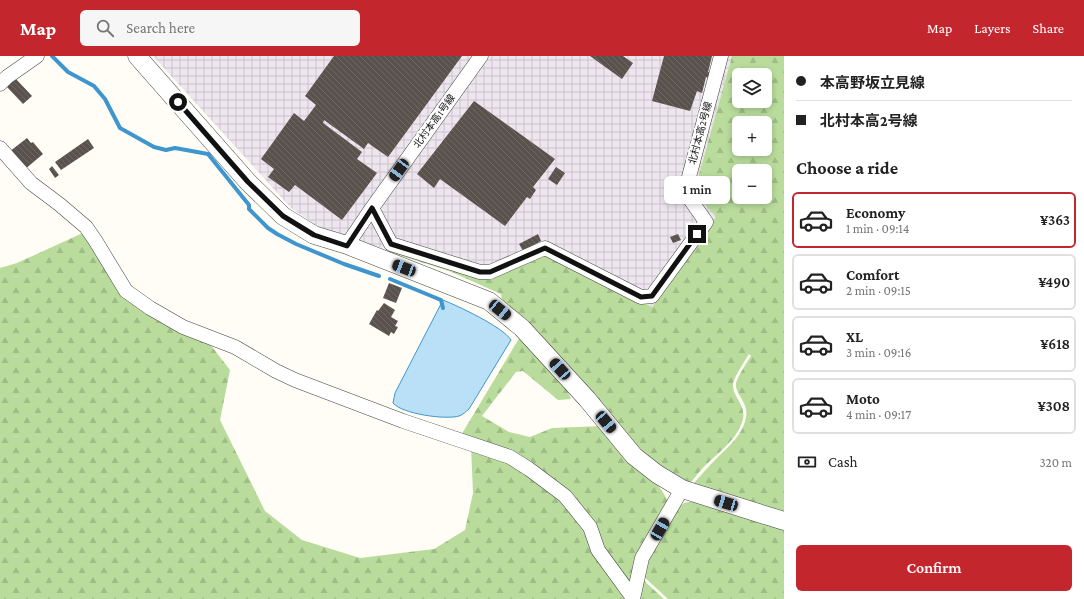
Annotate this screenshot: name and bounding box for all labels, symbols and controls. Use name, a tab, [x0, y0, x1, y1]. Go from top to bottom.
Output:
search box	[80, 10, 360, 46]
icon: search	[94, 17, 116, 39]
text: Map	[20, 18, 56, 39]
text: Search here	[126, 20, 195, 36]
text: Map	[927, 20, 952, 36]
text: Layers	[974, 20, 1011, 36]
text: Share	[1033, 20, 1064, 36]
map controls	[732, 68, 772, 204]
button: layers	[732, 68, 772, 108]
text: 本高野坂立見線	[820, 75, 925, 91]
street label: 北村本高1号線	[411, 92, 457, 150]
route start	[169, 93, 187, 111]
street label: 北村本高2号線	[686, 100, 714, 166]
text: 北村本高2号線	[820, 113, 918, 129]
button: +	[732, 116, 772, 156]
car	[387, 157, 411, 183]
text: Choose a ride	[796, 158, 898, 178]
button: −	[732, 164, 772, 204]
callout: 1 min	[664, 176, 730, 204]
text: 1 min	[683, 182, 711, 197]
icon: car	[798, 202, 834, 238]
text: Economy	[846, 205, 905, 221]
text: ¥363	[1040, 212, 1070, 228]
text: 1 min · 09:14	[846, 221, 909, 236]
route end	[688, 225, 706, 243]
car	[391, 258, 417, 278]
icon: car	[798, 264, 834, 300]
text: Comfort	[846, 267, 900, 283]
text: ¥490	[1038, 274, 1070, 290]
text: 2 min · 09:15	[846, 283, 911, 298]
car	[487, 298, 513, 322]
icon: car	[798, 326, 834, 362]
text: XL	[846, 329, 863, 345]
text: ¥618	[1040, 336, 1070, 352]
text: 3 min · 09:16	[846, 345, 911, 360]
car	[548, 356, 572, 382]
icon: car	[798, 388, 834, 424]
text: Moto	[846, 391, 880, 407]
text: ¥308	[1038, 398, 1070, 414]
text: 4 min · 09:17	[846, 407, 911, 422]
car	[594, 409, 618, 435]
icon: cash	[796, 451, 818, 473]
text: Cash	[828, 454, 858, 470]
text: 320 m	[1039, 455, 1072, 470]
car	[713, 494, 739, 512]
car	[649, 516, 671, 542]
button: Confirm	[796, 545, 1072, 591]

